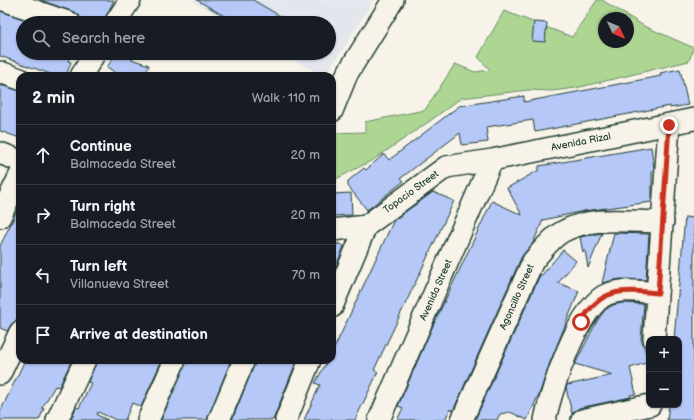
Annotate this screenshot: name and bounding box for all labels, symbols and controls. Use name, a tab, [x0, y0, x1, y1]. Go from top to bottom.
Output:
north arrow	[598, 12, 634, 48]
search box	[16, 16, 336, 60]
icon: search	[30, 27, 52, 49]
text: Search here	[62, 29, 145, 48]
text: 2 min	[32, 88, 75, 108]
text: Walk · 110 m	[252, 90, 320, 106]
route end	[660, 116, 678, 134]
street label: Avenida Rizal	[550, 130, 612, 154]
text: Continue	[70, 137, 132, 156]
icon: ahead	[32, 144, 54, 166]
text: 20 m	[290, 147, 320, 163]
text: Balmaceda Street	[70, 156, 176, 172]
street label: Topacio Street	[381, 168, 441, 216]
text: Turn right	[70, 197, 135, 216]
icon: right	[32, 204, 54, 226]
text: 20 m	[290, 207, 320, 223]
text: Balmaceda Street	[70, 216, 176, 232]
text: Turn left	[70, 257, 127, 276]
street label: Avenida Street	[417, 257, 455, 323]
street label: Agoncillo Street	[497, 262, 537, 332]
icon: left	[32, 264, 54, 286]
text: 70 m	[292, 267, 320, 283]
text: Villanueva Street	[70, 276, 169, 292]
route start	[572, 313, 590, 331]
icon: arrive	[32, 324, 54, 346]
text: Arrive at destination	[70, 325, 208, 344]
map controls	[646, 336, 682, 408]
button: +	[646, 336, 682, 372]
button: −	[646, 372, 682, 408]

